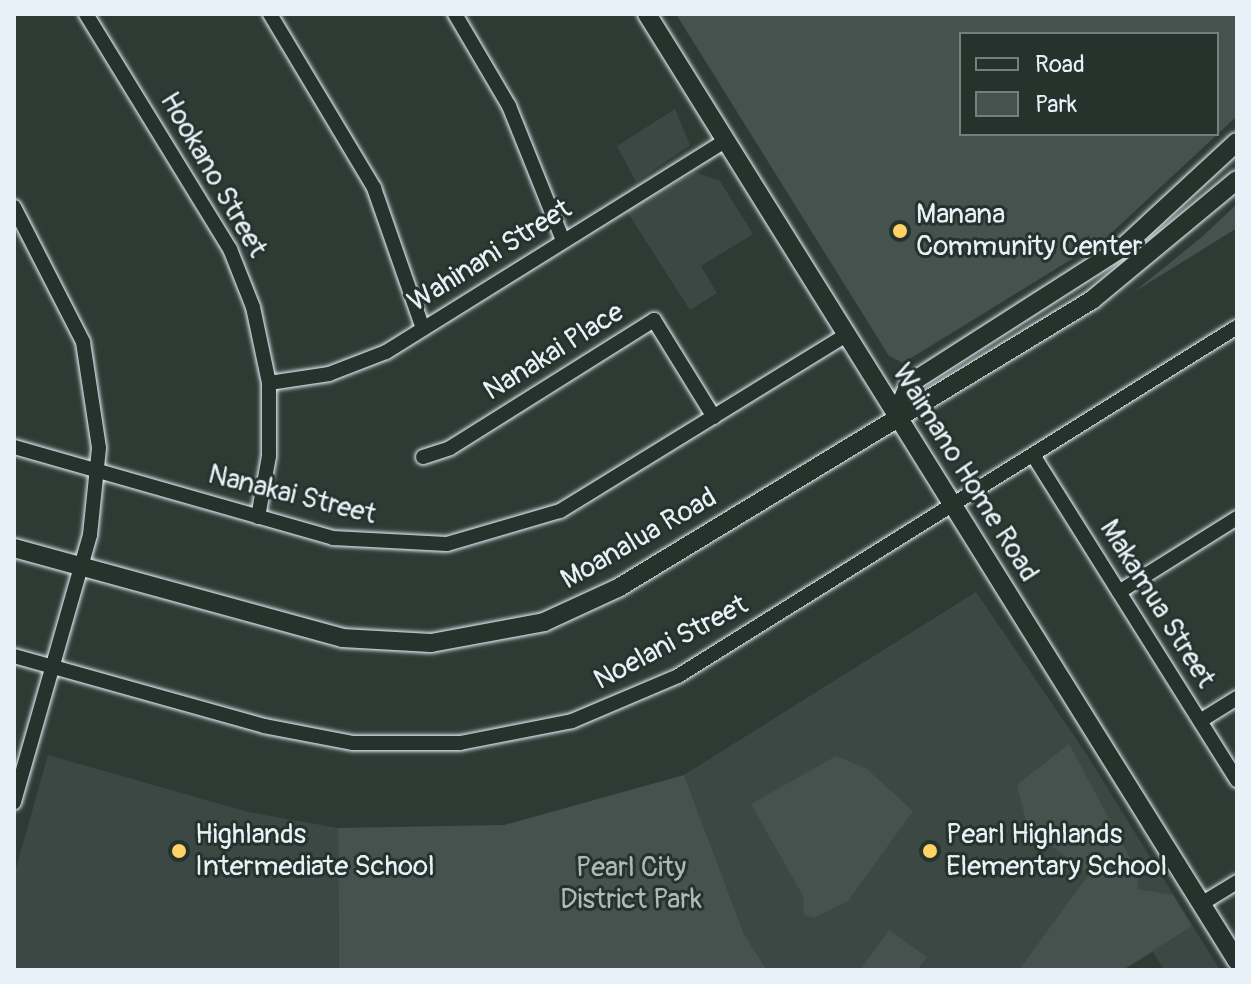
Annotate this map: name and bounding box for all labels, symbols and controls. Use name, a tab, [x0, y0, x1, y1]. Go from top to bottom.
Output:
legend	[959, 32, 1219, 136]
text: Road	[1035, 50, 1085, 79]
street label: Hookano Street	[152, 86, 274, 264]
text: Park	[1035, 90, 1077, 119]
street label: Wahinani Street	[402, 192, 578, 320]
place label: Manana Community Center	[916, 198, 1143, 264]
marker: Manana Community Center	[891, 222, 909, 240]
street label: Nanakai Place	[478, 296, 630, 408]
street label: Waimano Home Road	[884, 358, 1046, 588]
street label: Nanakai Street	[205, 458, 379, 532]
street label: Moanalua Road	[555, 481, 723, 597]
street label: Makamua Street	[1092, 514, 1222, 694]
street label: Noelani Street	[588, 588, 754, 698]
place label: Highlands Intermediate School	[195, 818, 435, 884]
place label: Pearl Highlands Elementary School	[946, 818, 1167, 884]
marker: Highlands Intermediate School	[170, 842, 188, 860]
marker: Pearl Highlands Elementary School	[921, 842, 939, 860]
park label: Pearl City District Park	[560, 851, 702, 917]

